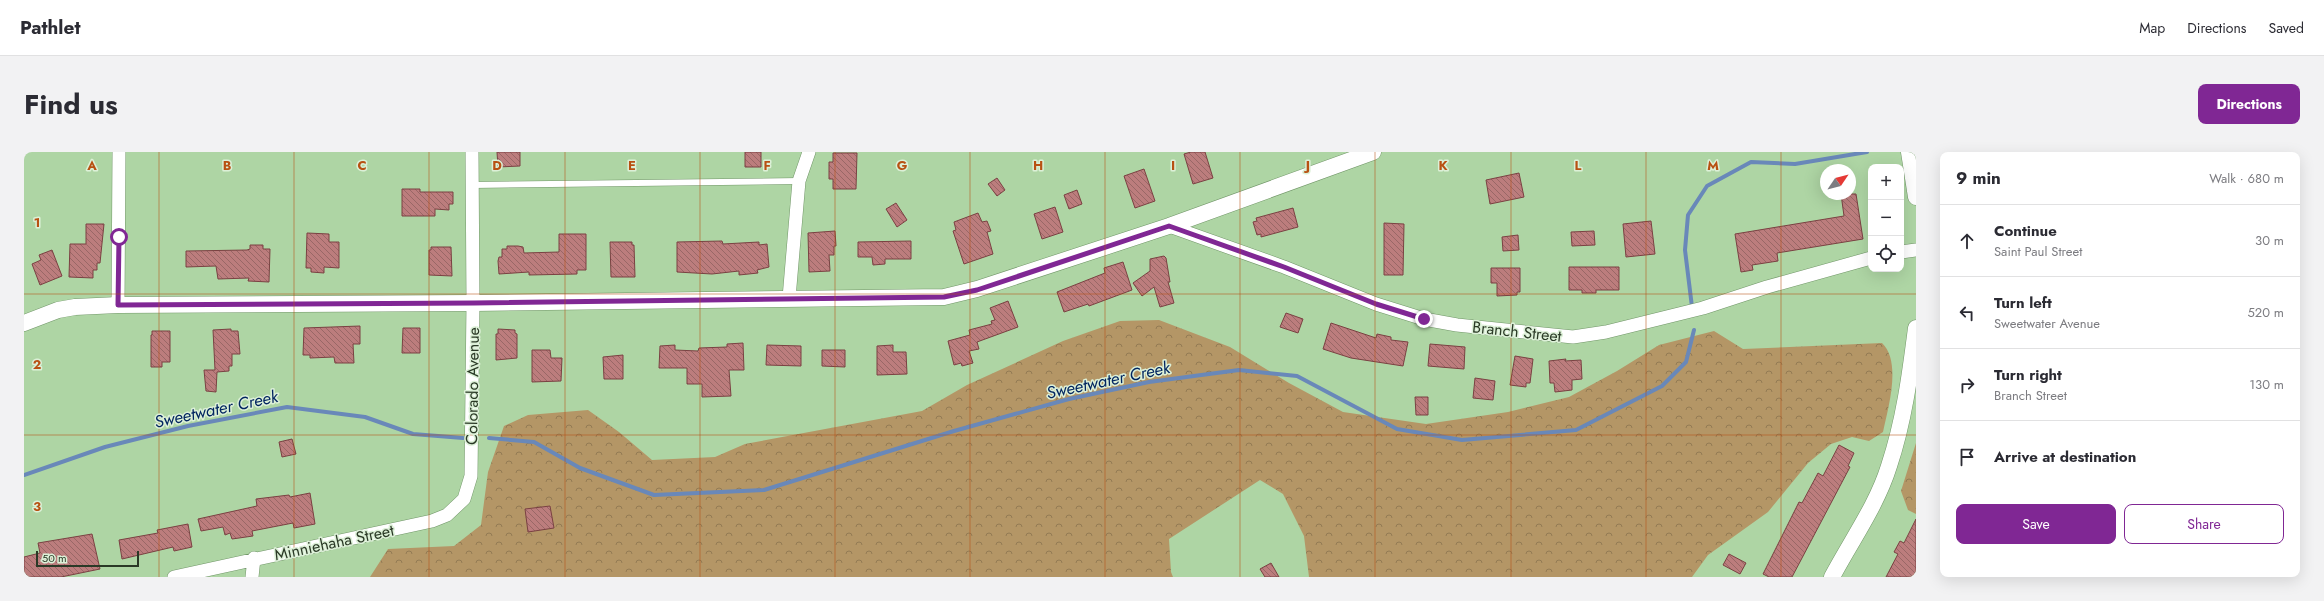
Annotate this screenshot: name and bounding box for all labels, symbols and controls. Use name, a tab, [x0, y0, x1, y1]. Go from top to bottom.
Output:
text: Pathlet	[20, 14, 80, 41]
text: Map	[2139, 18, 2165, 38]
text: Directions	[2187, 18, 2247, 38]
text: Saved	[2269, 18, 2304, 38]
text: Find us	[24, 84, 118, 125]
button: Directions	[2198, 84, 2300, 124]
text: A	[86, 156, 97, 175]
text: B	[223, 156, 232, 175]
text: C	[357, 156, 367, 175]
text: D	[492, 156, 502, 175]
text: E	[628, 156, 636, 175]
text: F	[763, 156, 771, 175]
text: G	[897, 156, 908, 175]
text: H	[1033, 156, 1043, 175]
text: I	[1171, 156, 1175, 175]
text: J	[1303, 156, 1310, 175]
text: K	[1438, 156, 1448, 175]
text: L	[1575, 156, 1582, 175]
text: M	[1707, 156, 1719, 175]
north arrow	[1820, 164, 1856, 200]
map controls	[1868, 164, 1904, 272]
button: +	[1868, 164, 1904, 200]
text: 9 min	[1956, 166, 2001, 190]
text: Walk · 680 m	[2209, 169, 2284, 188]
button: −	[1868, 200, 1904, 236]
text: 1	[34, 213, 40, 232]
text: Continue	[1994, 220, 2057, 242]
route start	[110, 228, 128, 246]
icon: ahead	[1956, 230, 1978, 252]
text: 30 m	[2255, 231, 2284, 250]
button: locate	[1868, 236, 1904, 272]
text: Saint Paul Street	[1994, 242, 2082, 261]
text: Turn left	[1994, 292, 2052, 314]
icon: left	[1956, 302, 1978, 324]
text: 520 m	[2247, 303, 2284, 322]
route end	[1415, 310, 1433, 328]
text: Sweetwater Avenue	[1994, 314, 2100, 333]
street label: Branch Street	[1471, 315, 1563, 348]
street label: Colorado Avenue	[460, 327, 485, 445]
text: 2	[33, 355, 41, 374]
water label: Sweetwater Creek	[1044, 355, 1173, 405]
text: Turn right	[1994, 364, 2062, 386]
icon: right	[1956, 374, 1978, 396]
text: 130 m	[2249, 375, 2284, 394]
water label: Sweetwater Creek	[152, 384, 281, 434]
text: Branch Street	[1994, 386, 2067, 405]
icon: arrive	[1956, 446, 1978, 468]
text: Arrive at destination	[1994, 446, 2136, 468]
text: 3	[33, 497, 41, 516]
button: Save	[1956, 504, 2116, 544]
button: Share	[2124, 504, 2284, 544]
street label: Minniehaha Street	[272, 519, 396, 566]
scale bar	[36, 549, 139, 568]
text: 50 m	[42, 550, 67, 566]

